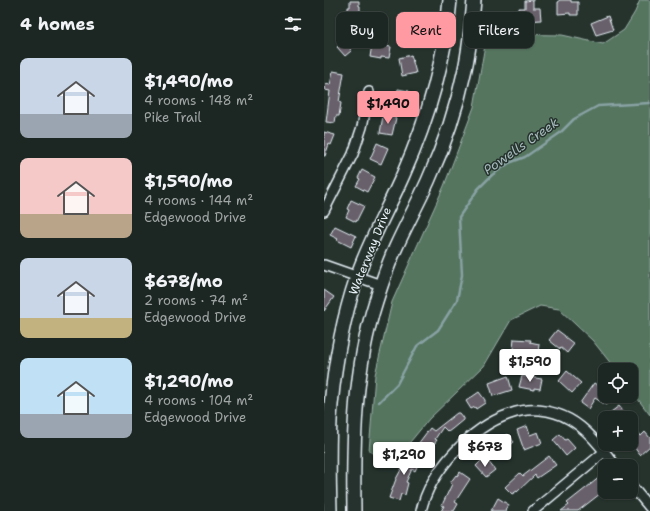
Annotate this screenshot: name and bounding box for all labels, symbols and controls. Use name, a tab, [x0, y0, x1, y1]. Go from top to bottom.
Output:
chip: Buy	[336, 12, 388, 48]
chip: Rent	[396, 12, 456, 48]
chip: Filters	[464, 12, 534, 48]
text: 4 homes	[20, 13, 95, 35]
icon: filters	[282, 13, 304, 35]
text: $1,490/mo	[144, 70, 233, 92]
icon: home	[52, 74, 100, 122]
pin: $1,490	[355, 91, 421, 125]
text: 4 rooms · 148 m²	[144, 92, 253, 109]
text: $1,490	[366, 95, 410, 112]
text: Pike Trail	[144, 109, 201, 126]
water label: Powells Creek	[480, 113, 562, 178]
text: $1,590/mo	[144, 170, 233, 192]
icon: home	[52, 174, 100, 222]
text: 4 rooms · 144 m²	[144, 192, 253, 209]
street label: Waterway Drive	[345, 205, 395, 297]
text: Edgewood Drive	[144, 209, 246, 226]
text: $678/mo	[144, 270, 223, 292]
icon: home	[52, 274, 100, 322]
text: 2 rooms · 74 m²	[144, 292, 248, 309]
text: Edgewood Drive	[144, 309, 246, 326]
pin: $1,590	[497, 349, 563, 383]
text: $1,590	[508, 353, 552, 370]
map controls	[598, 363, 638, 499]
button: locate	[598, 363, 638, 403]
text: $1,290/mo	[144, 370, 234, 392]
icon: home	[52, 374, 100, 422]
text: 4 rooms · 104 m²	[144, 392, 253, 409]
text: Edgewood Drive	[144, 409, 246, 426]
button: +	[598, 411, 638, 451]
pin: $678	[461, 434, 509, 468]
text: $678	[467, 438, 503, 455]
pin: $1,290	[371, 442, 437, 476]
text: $1,290	[382, 446, 426, 463]
button: −	[598, 459, 638, 499]

